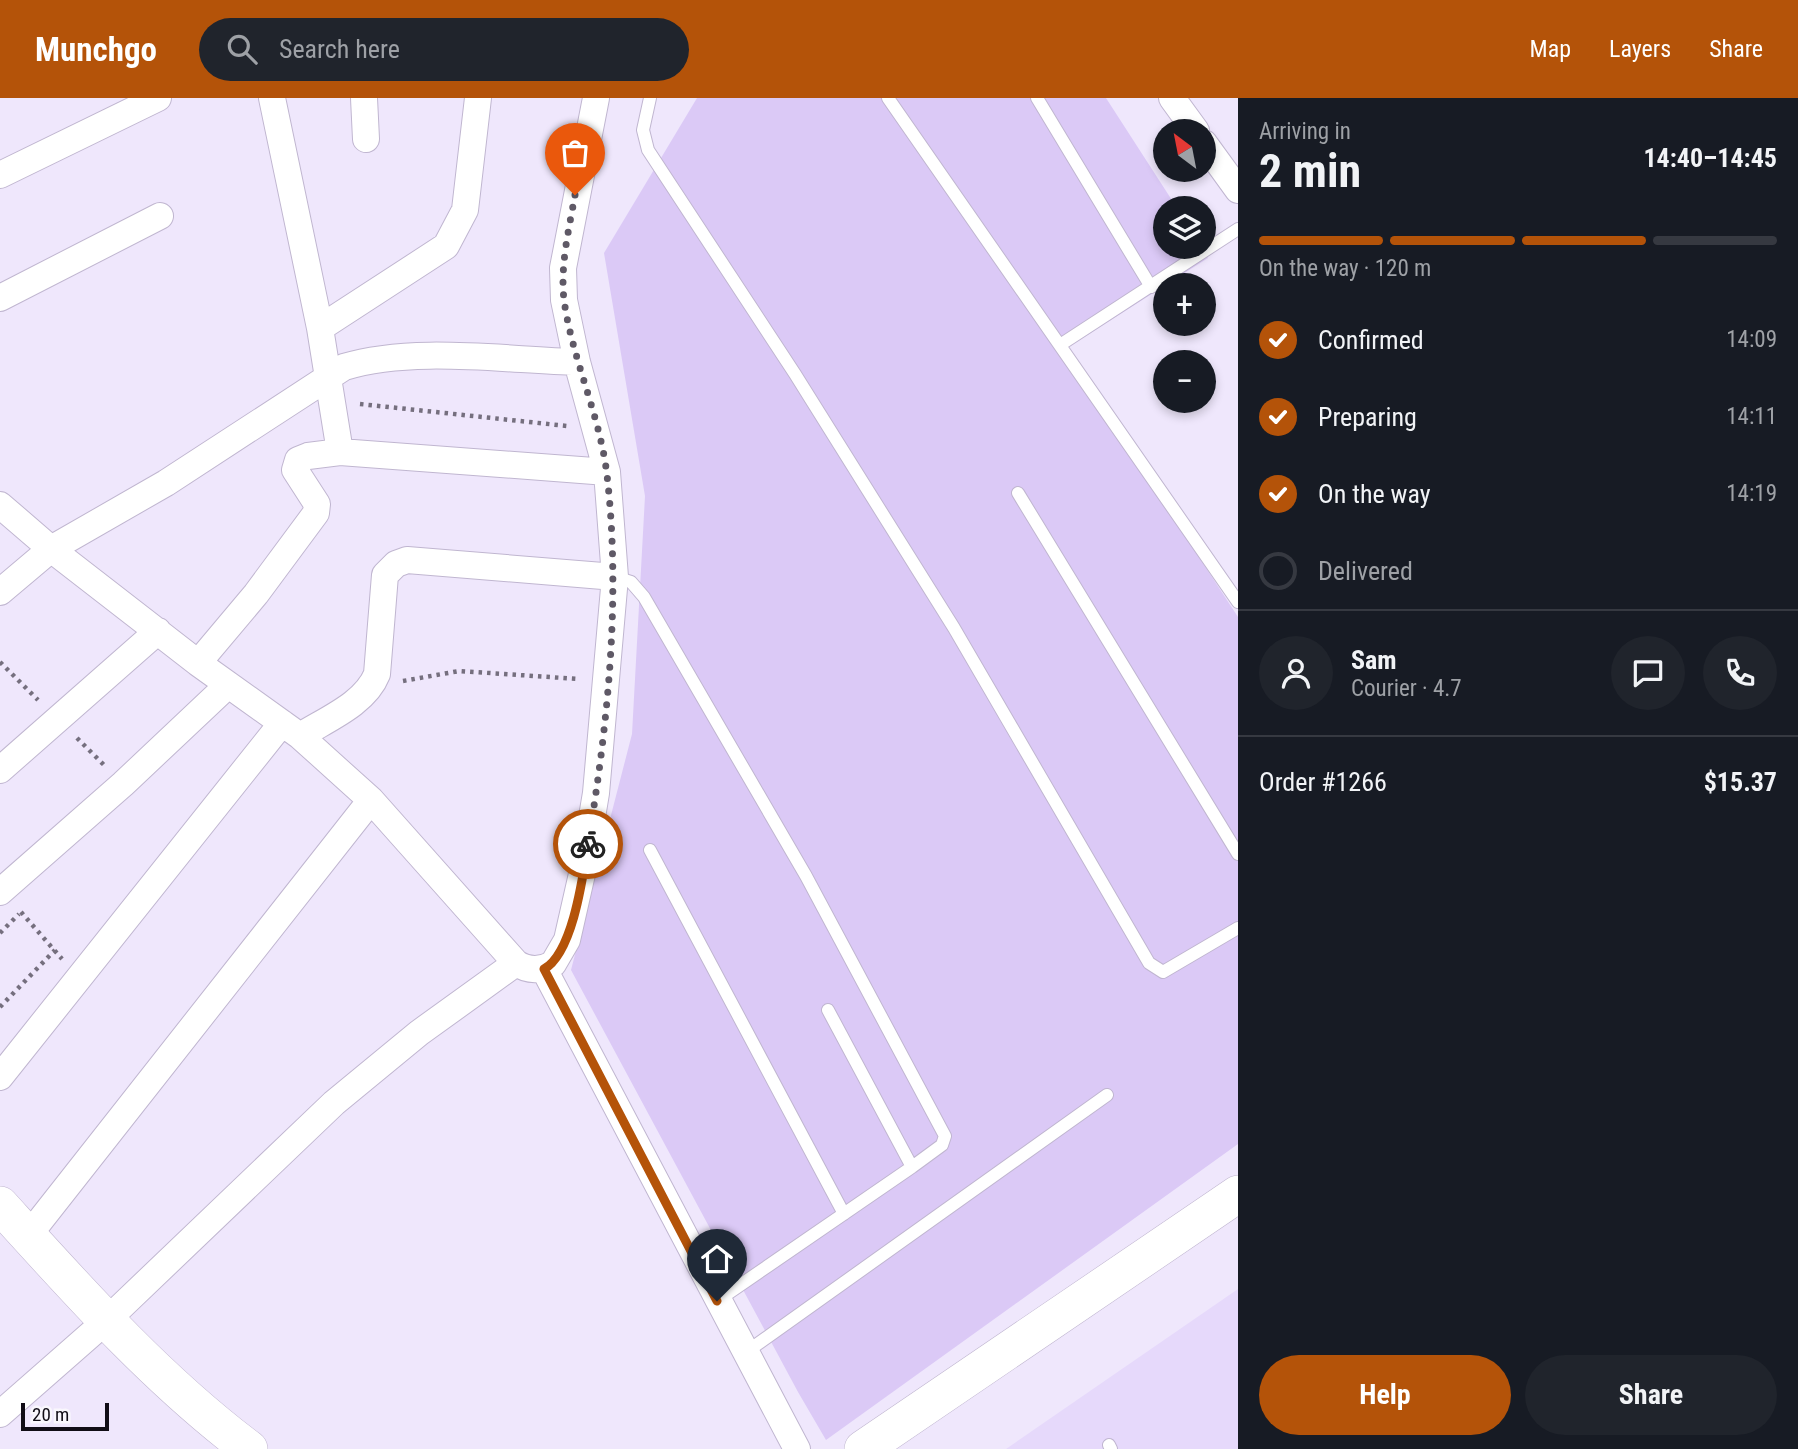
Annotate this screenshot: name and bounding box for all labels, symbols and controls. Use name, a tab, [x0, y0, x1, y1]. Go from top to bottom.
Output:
search box	[199, 18, 689, 81]
text: Munchgo	[35, 30, 157, 69]
icon: search	[223, 30, 261, 68]
text: Search here	[279, 34, 400, 64]
text: Map	[1530, 35, 1571, 63]
text: Layers	[1609, 35, 1671, 63]
text: Share	[1709, 35, 1763, 63]
text: Arriving in	[1259, 118, 1351, 145]
north arrow	[1153, 119, 1216, 182]
map controls	[1153, 119, 1216, 413]
pin	[545, 123, 605, 195]
icon: bag	[556, 134, 594, 172]
text: 14:40–14:45	[1643, 143, 1777, 173]
text: 2 min	[1259, 144, 1361, 198]
button: layers	[1153, 196, 1216, 259]
text: On the way · 120 m	[1259, 255, 1431, 282]
button: +	[1153, 273, 1216, 336]
icon: check	[1259, 321, 1297, 359]
text: Confirmed	[1318, 325, 1424, 355]
text: 14:09	[1726, 326, 1777, 353]
button: −	[1153, 350, 1216, 413]
icon: check	[1259, 398, 1297, 436]
text: Preparing	[1318, 402, 1417, 432]
text: 14:11	[1726, 403, 1777, 430]
icon: check	[1259, 475, 1297, 513]
text: On the way	[1318, 479, 1431, 509]
text: 14:19	[1726, 480, 1777, 507]
text: Delivered	[1318, 556, 1413, 586]
button: person	[1259, 636, 1333, 710]
button: chat	[1611, 636, 1685, 710]
button: phone	[1703, 636, 1777, 710]
text: Sam	[1351, 645, 1397, 675]
text: Courier · 4.7	[1351, 675, 1462, 702]
text: Order #1266	[1259, 767, 1387, 797]
text: $15.37	[1704, 767, 1777, 797]
courier	[553, 809, 623, 879]
icon: bike	[569, 825, 607, 863]
pin	[687, 1229, 747, 1301]
icon: home	[698, 1240, 736, 1278]
button: Help	[1259, 1355, 1511, 1435]
button: Share	[1525, 1355, 1777, 1435]
scale bar	[21, 1400, 108, 1432]
text: 20 m	[32, 1403, 69, 1426]

